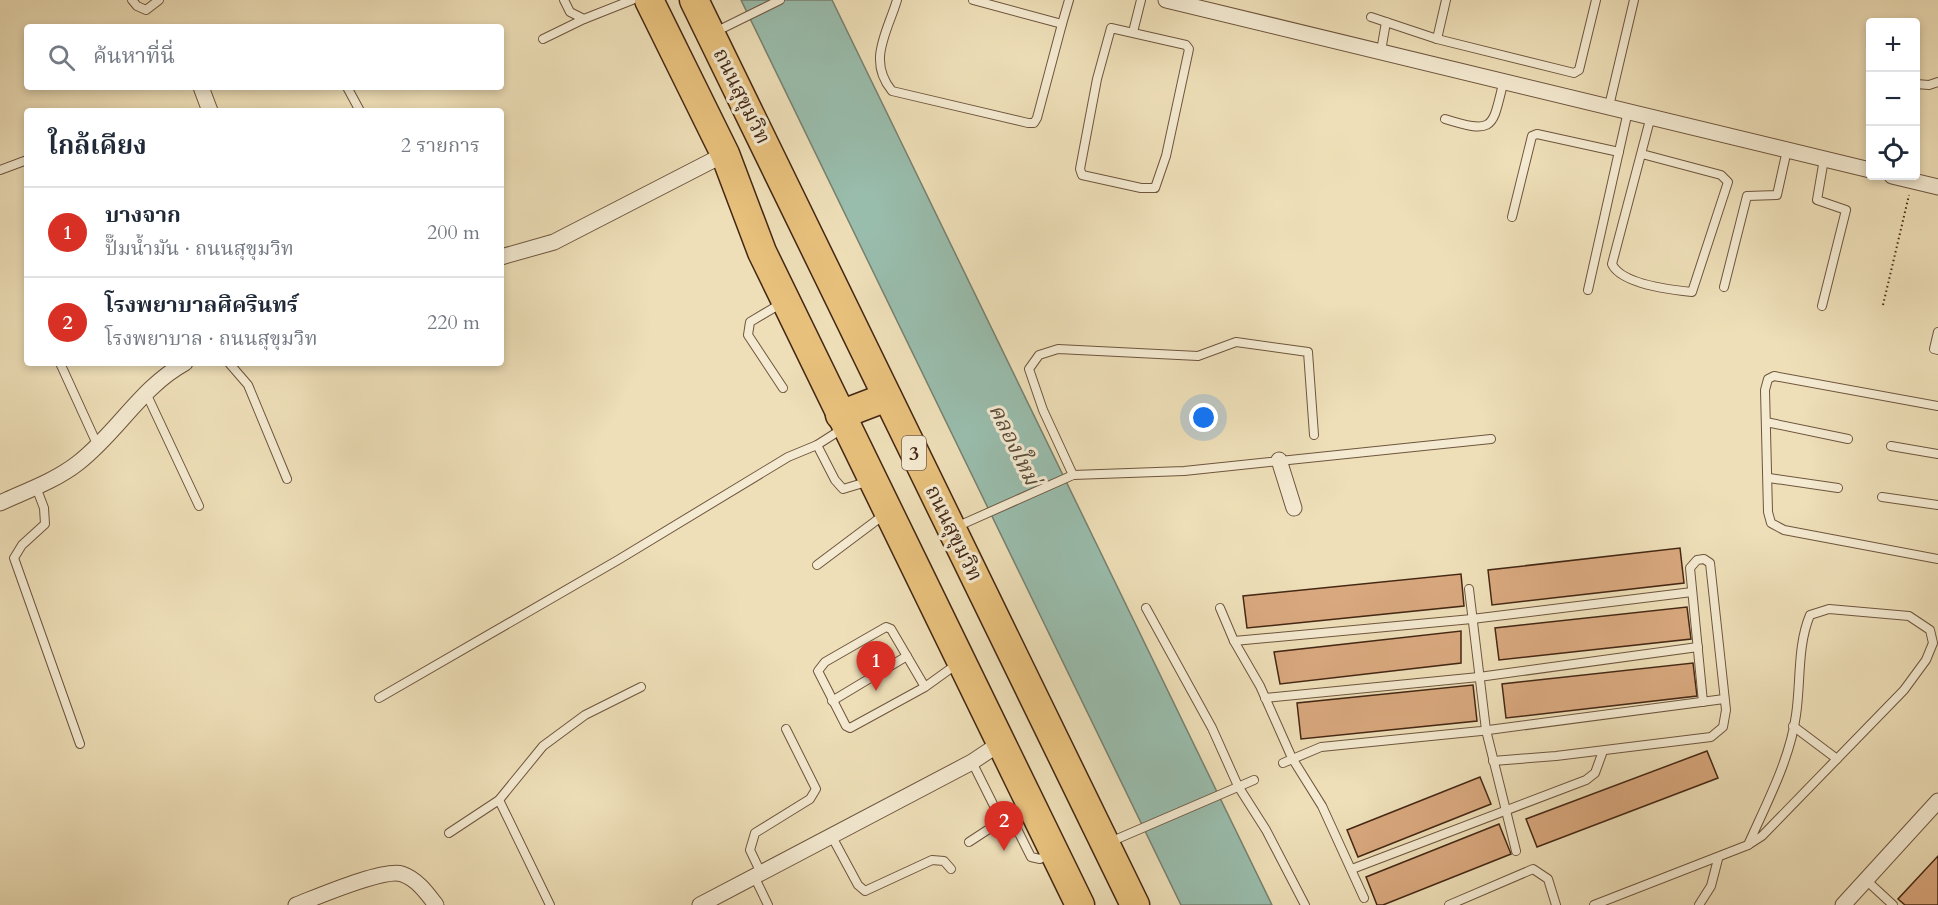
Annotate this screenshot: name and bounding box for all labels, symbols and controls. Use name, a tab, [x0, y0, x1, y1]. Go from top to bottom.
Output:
map controls	[1866, 18, 1920, 180]
button: +	[1866, 18, 1920, 72]
search box	[24, 24, 504, 90]
icon: search	[45, 41, 78, 74]
text: ค้นหาที่นี่	[93, 41, 175, 71]
street label: ถนนสุขุมวิท	[706, 43, 777, 149]
button: −	[1866, 72, 1920, 126]
button: locate	[1866, 126, 1920, 180]
text: ใกล้เคียง	[48, 128, 147, 163]
text: 2 รายการ	[401, 132, 480, 159]
text: บางจาก	[105, 200, 181, 230]
text: 1	[62, 219, 73, 246]
text: 200 m	[427, 219, 480, 246]
text: ปั๊มน้ำมัน · ถนนสุขุมวิท	[105, 235, 294, 262]
text: โรงพยาบาลศิครินทร์	[105, 290, 298, 320]
text: 2	[62, 309, 73, 336]
text: 220 m	[427, 309, 480, 336]
text: โรงพยาบาล · ถนนสุขุมวิท	[105, 325, 317, 352]
water label: คลองใหม่	[982, 398, 1049, 493]
your location	[1189, 403, 1218, 432]
road number: 3	[902, 436, 926, 470]
street label: ถนนสุขุมวิท	[918, 480, 989, 586]
pin: 1	[856, 642, 896, 691]
pin: 2	[984, 802, 1024, 851]

